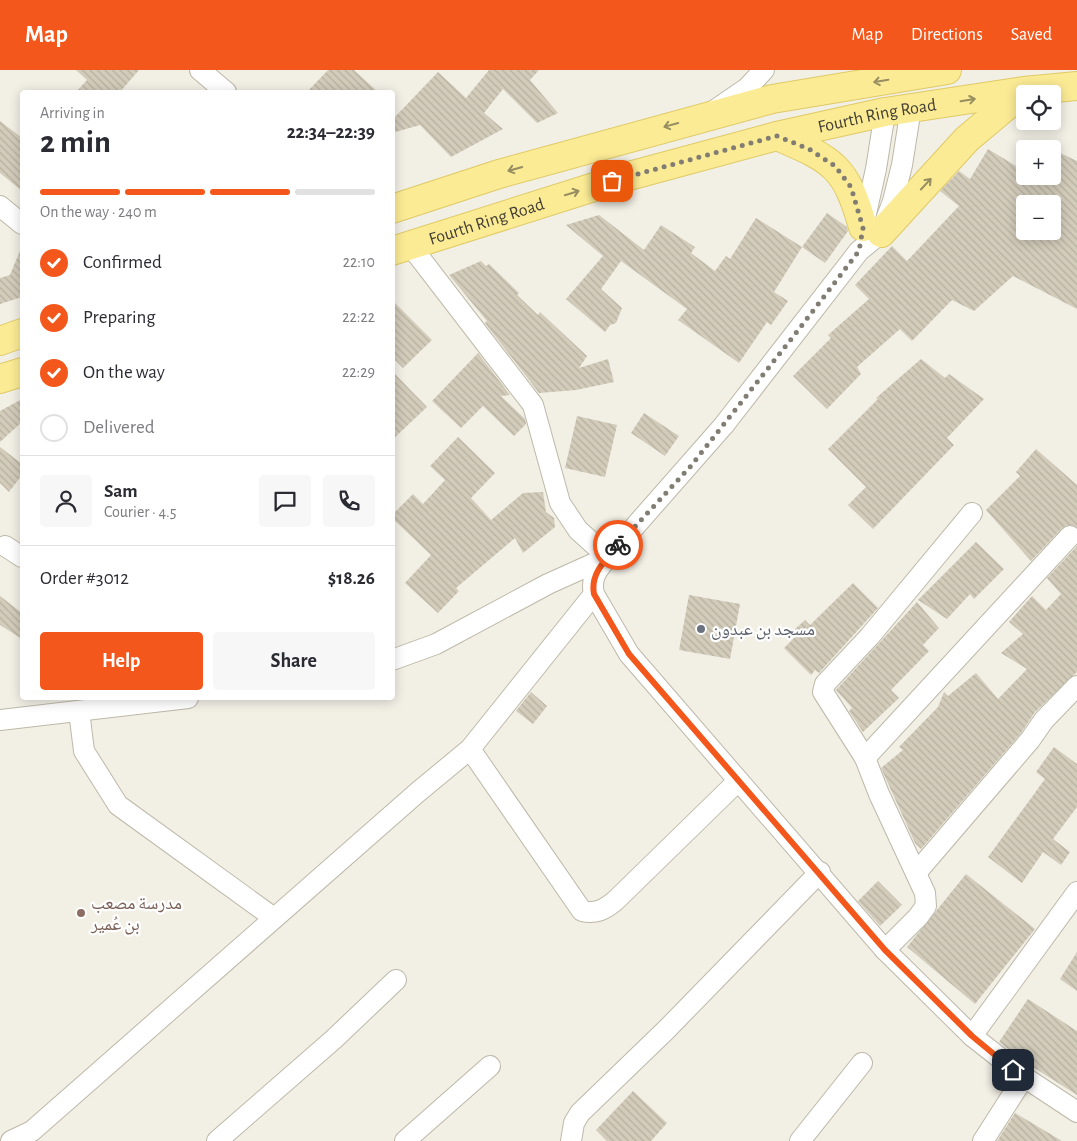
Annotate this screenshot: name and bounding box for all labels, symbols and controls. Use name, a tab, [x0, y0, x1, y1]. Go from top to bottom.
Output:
text: Map	[25, 23, 68, 47]
text: Map	[852, 26, 883, 44]
text: Directions	[911, 26, 983, 44]
text: Saved	[1011, 26, 1052, 44]
one-way arrow	[874, 76, 890, 86]
map controls	[1016, 85, 1061, 240]
button: locate	[1016, 85, 1061, 130]
one-way arrow	[960, 95, 976, 105]
street label: Fourth Ring Road	[816, 96, 937, 137]
text: Arriving in	[40, 105, 105, 121]
one-way arrow	[664, 121, 680, 131]
text: 22:34–22:39	[287, 123, 375, 142]
text: 2 min	[40, 126, 111, 158]
button: +	[1016, 140, 1061, 185]
pin	[591, 160, 633, 202]
one-way arrow	[507, 165, 523, 175]
icon: bag	[598, 167, 626, 195]
one-way arrow	[920, 178, 932, 191]
one-way arrow	[564, 188, 580, 198]
street label: Fourth Ring Road	[427, 195, 547, 249]
button: −	[1016, 195, 1061, 240]
text: On the way · 240 m	[40, 204, 157, 220]
icon: check	[40, 249, 68, 277]
text: Confirmed	[83, 253, 162, 272]
text: 22:10	[343, 254, 375, 270]
icon: check	[40, 304, 68, 332]
text: Preparing	[83, 308, 156, 327]
text: 22:22	[342, 309, 375, 325]
icon: check	[40, 359, 68, 387]
text: On the way	[83, 363, 165, 382]
text: 22:29	[342, 364, 375, 380]
text: Delivered	[83, 418, 155, 437]
button: person	[40, 475, 92, 527]
button: chat	[259, 475, 311, 527]
button: phone	[323, 475, 375, 527]
text: Sam	[104, 482, 138, 501]
text: Courier · 4.5	[104, 504, 176, 520]
courier	[593, 520, 643, 570]
icon: bike	[604, 531, 632, 559]
text: Order #3012	[40, 569, 129, 588]
text: $18.26	[328, 569, 375, 588]
place label: مسجد بن عبدون	[711, 621, 815, 640]
marker: مسجد بن عبدون	[695, 623, 707, 635]
button: Help	[40, 632, 203, 690]
button: Share	[213, 632, 375, 690]
place label: مدرسة مصعب بن عُمير	[90, 895, 182, 935]
marker: مدرسة مصعب بن عُمير	[75, 907, 87, 919]
pin	[992, 1049, 1034, 1091]
icon: home	[999, 1056, 1027, 1084]

